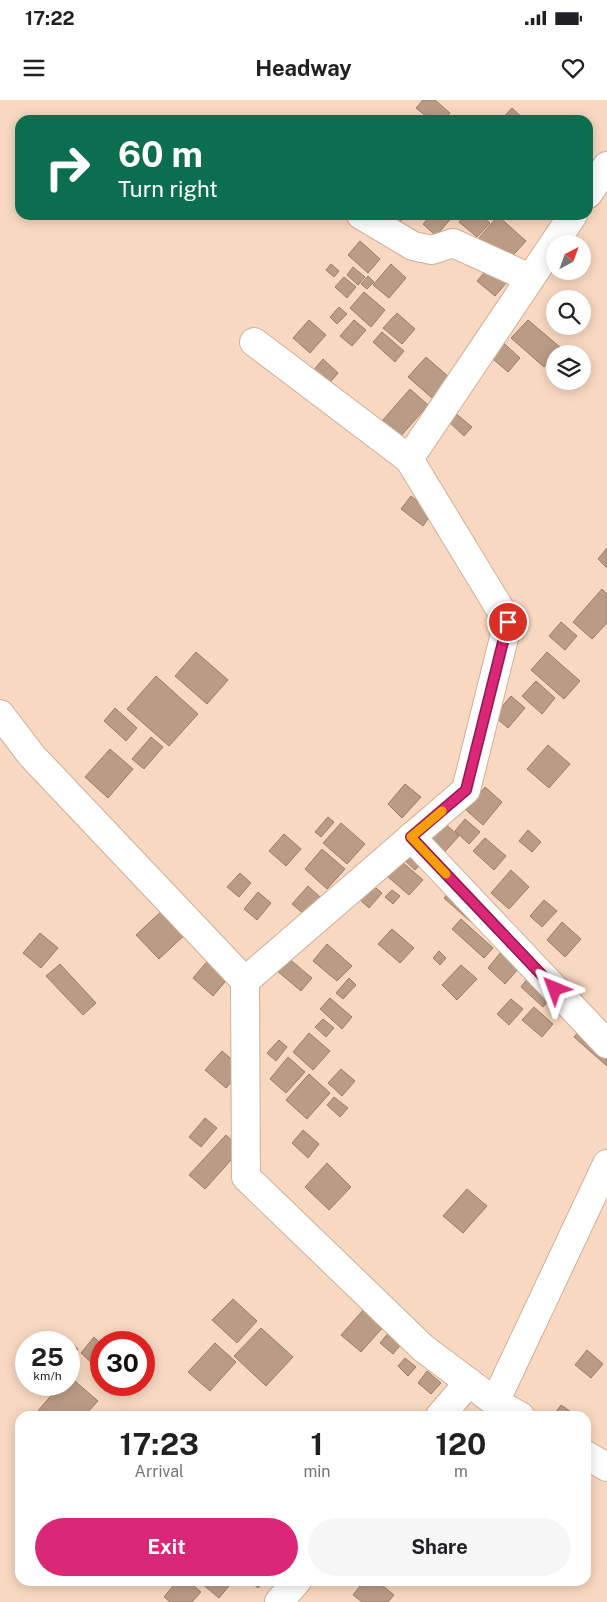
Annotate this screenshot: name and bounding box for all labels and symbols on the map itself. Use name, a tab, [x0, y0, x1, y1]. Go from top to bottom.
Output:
north arrow	[546, 235, 591, 280]
pin	[487, 601, 529, 643]
position arrow	[528, 962, 580, 1014]
speed limit sign: 30	[90, 1331, 155, 1396]

